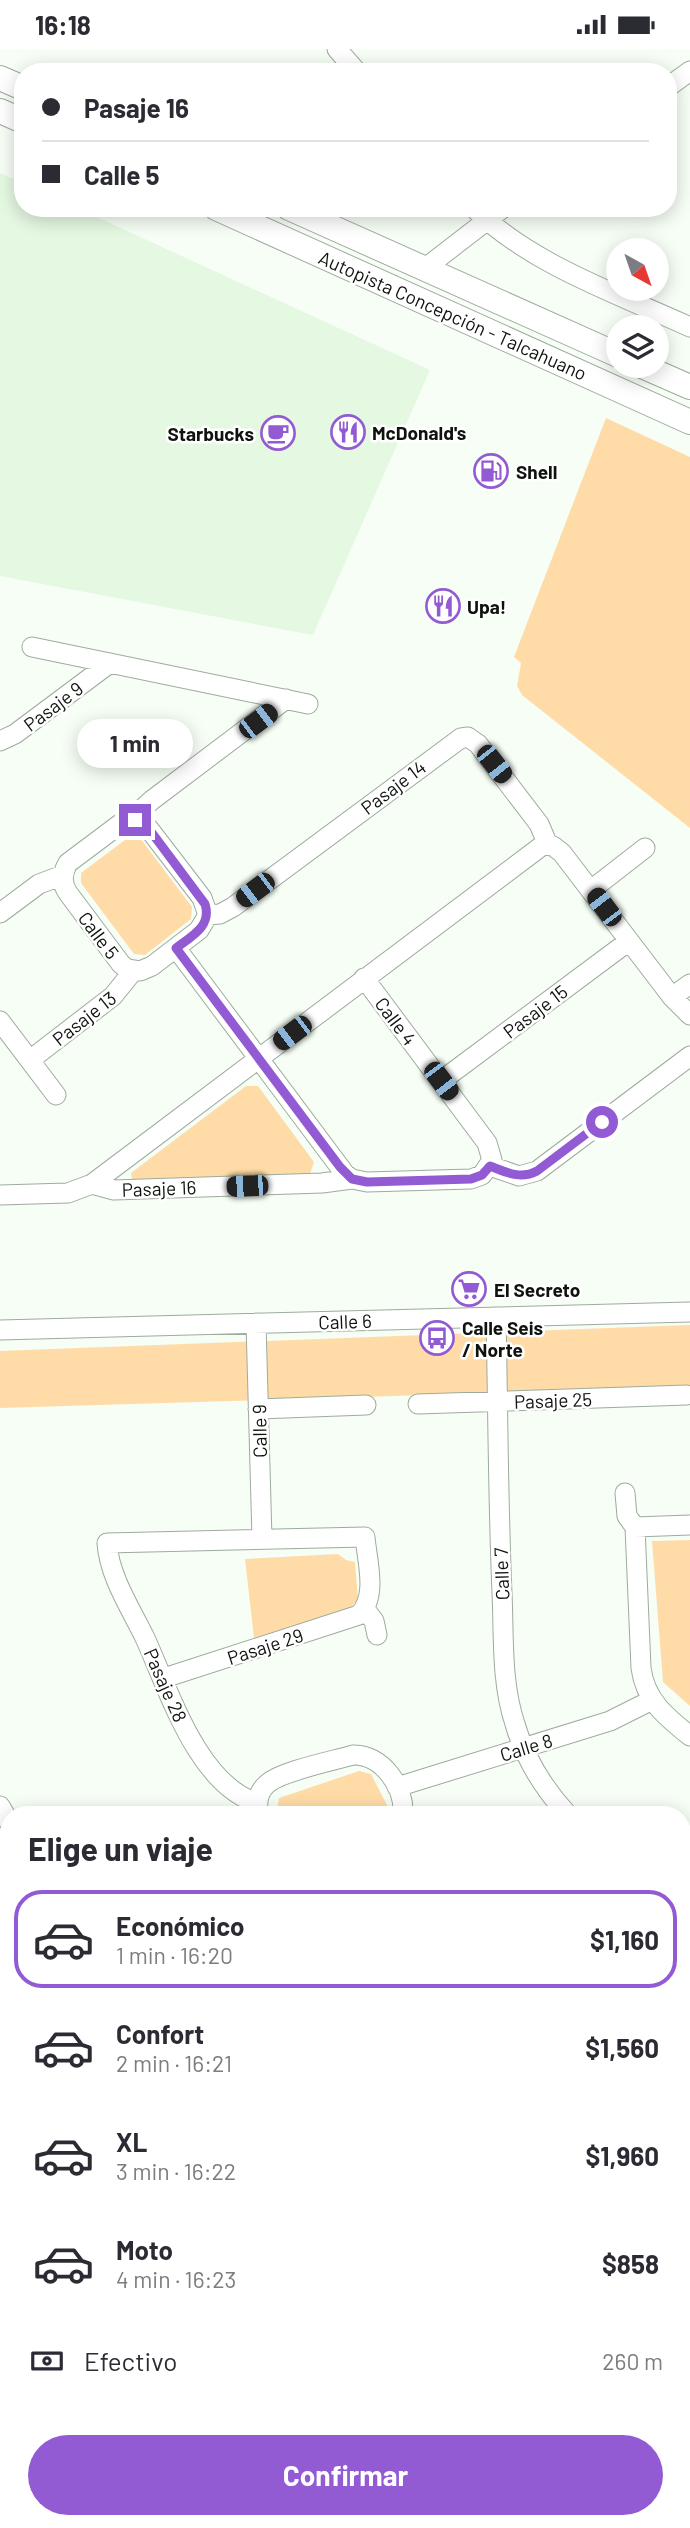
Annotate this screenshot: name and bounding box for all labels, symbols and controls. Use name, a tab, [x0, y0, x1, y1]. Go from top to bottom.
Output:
text: 16:18	[35, 9, 91, 40]
text: Pasaje 16	[84, 92, 189, 123]
text: Calle 5	[84, 159, 160, 190]
north arrow	[606, 238, 668, 301]
map controls	[606, 238, 669, 378]
street label: Autopista Concepción - Talcahuano	[315, 245, 591, 385]
button: layers	[606, 315, 669, 378]
restaurant icon: McDonald's	[329, 413, 367, 451]
cafe icon: Starbucks	[259, 414, 297, 452]
place label: McDonald's	[372, 421, 466, 444]
place label: Starbucks	[167, 422, 254, 445]
fuel station icon: Shell	[472, 452, 510, 490]
place label: Shell	[516, 460, 557, 483]
restaurant icon: Upa!	[424, 587, 462, 625]
place label: Upa!	[467, 595, 506, 618]
street label: Pasaje 9	[19, 676, 87, 736]
car	[235, 700, 282, 742]
callout: 1 min	[77, 719, 193, 767]
text: 1 min	[110, 729, 160, 757]
car	[473, 741, 516, 787]
street label: Pasaje 14	[356, 755, 430, 819]
route end	[119, 804, 151, 836]
car	[232, 869, 279, 911]
car	[583, 884, 626, 930]
street label: Calle 5	[74, 907, 124, 963]
street label: Pasaje 15	[498, 979, 572, 1043]
street label: Pasaje 13	[47, 986, 121, 1050]
street label: Calle 4	[370, 992, 422, 1050]
car	[269, 1012, 316, 1054]
car	[420, 1058, 463, 1104]
route start	[586, 1106, 618, 1138]
street label: Pasaje 16	[121, 1175, 197, 1201]
car	[226, 1175, 269, 1197]
supermarket icon: El Secreto	[450, 1270, 488, 1308]
place label: El Secreto	[494, 1278, 580, 1301]
street label: Calle 6	[318, 1309, 372, 1333]
place label: Calle Seis / Norte	[462, 1316, 543, 1361]
bus stop icon: Calle Seis / Norte	[418, 1319, 456, 1357]
street label: Pasaje 25	[513, 1387, 593, 1413]
street label: Calle 9	[247, 1404, 271, 1458]
street label: Calle 7	[489, 1547, 513, 1601]
street label: Pasaje 29	[224, 1623, 306, 1669]
street label: Pasaje 28	[140, 1645, 192, 1725]
street label: Calle 8	[497, 1728, 555, 1766]
text: Elige un viaje	[28, 1829, 213, 1867]
icon: car	[32, 1908, 95, 1971]
text: Económico	[116, 1910, 245, 1941]
text: $1,160	[590, 1924, 659, 1955]
text: 1 min · 16:20	[116, 1941, 233, 1969]
icon: car	[32, 2016, 95, 2079]
text: Confort	[116, 2018, 204, 2049]
text: $1,560	[585, 2032, 659, 2063]
text: 2 min · 16:21	[116, 2049, 232, 2077]
icon: car	[32, 2124, 95, 2187]
text: XL	[116, 2126, 147, 2157]
text: $1,960	[585, 2140, 659, 2171]
text: 3 min · 16:22	[116, 2157, 236, 2185]
icon: car	[32, 2232, 95, 2295]
text: Moto	[116, 2234, 173, 2265]
text: $858	[602, 2248, 659, 2279]
text: 4 min · 16:23	[116, 2265, 236, 2293]
icon: cash	[28, 2342, 66, 2380]
text: Efectivo	[84, 2345, 177, 2376]
text: 260 m	[602, 2347, 663, 2375]
button: Confirmar	[28, 2435, 663, 2515]

